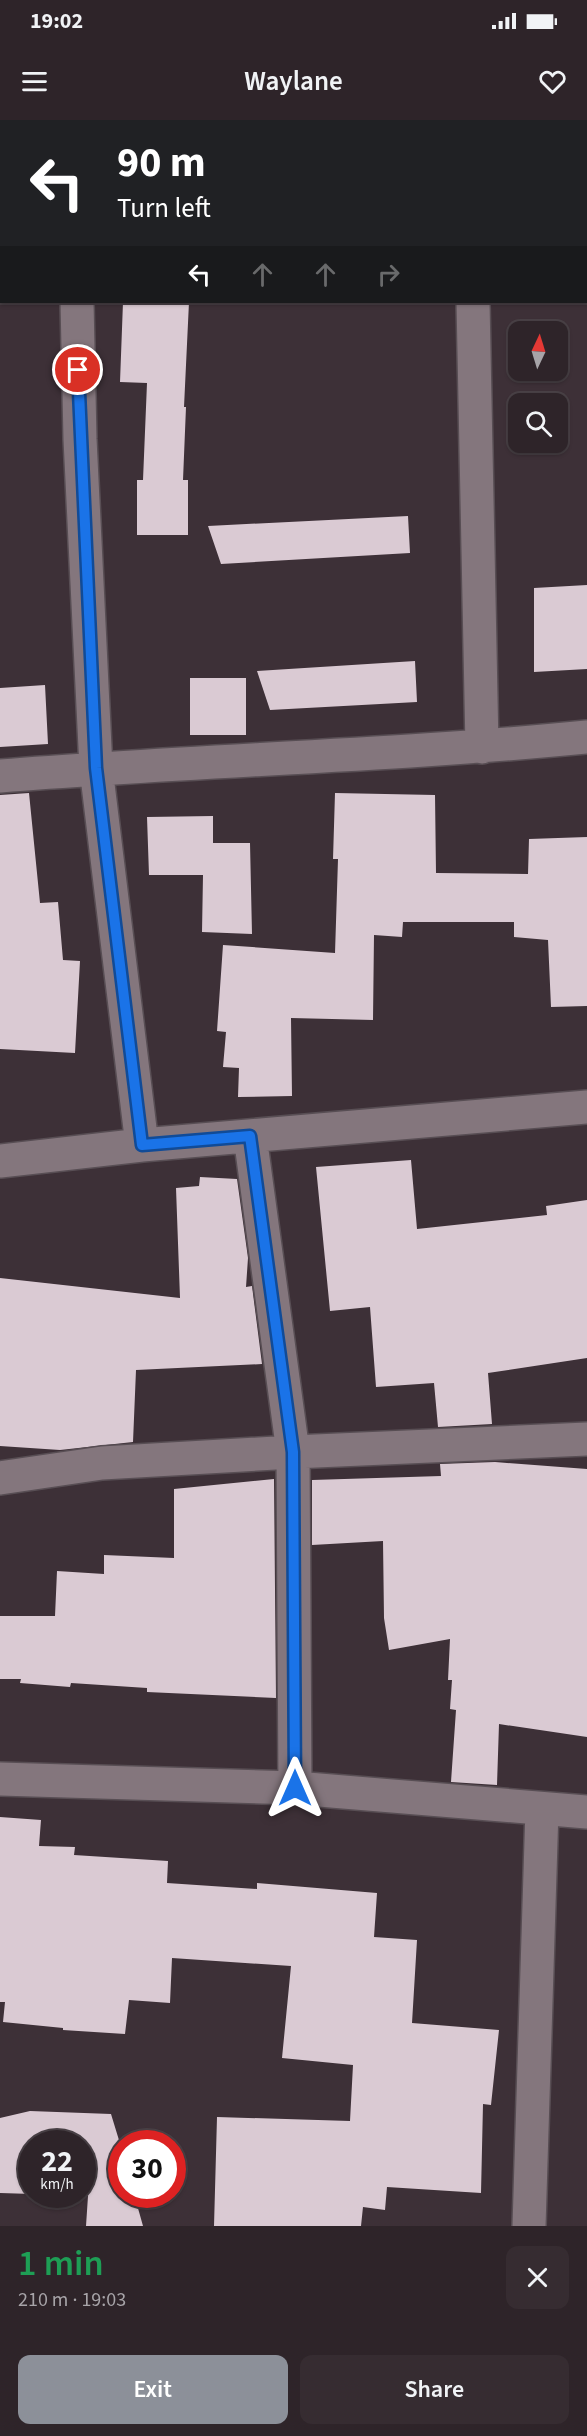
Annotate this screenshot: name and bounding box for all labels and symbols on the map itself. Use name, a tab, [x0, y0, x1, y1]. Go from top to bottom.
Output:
north arrow	[508, 321, 568, 381]
pin	[52, 344, 103, 395]
position arrow	[263, 1756, 327, 1820]
speed limit sign: 30	[108, 2130, 186, 2208]

